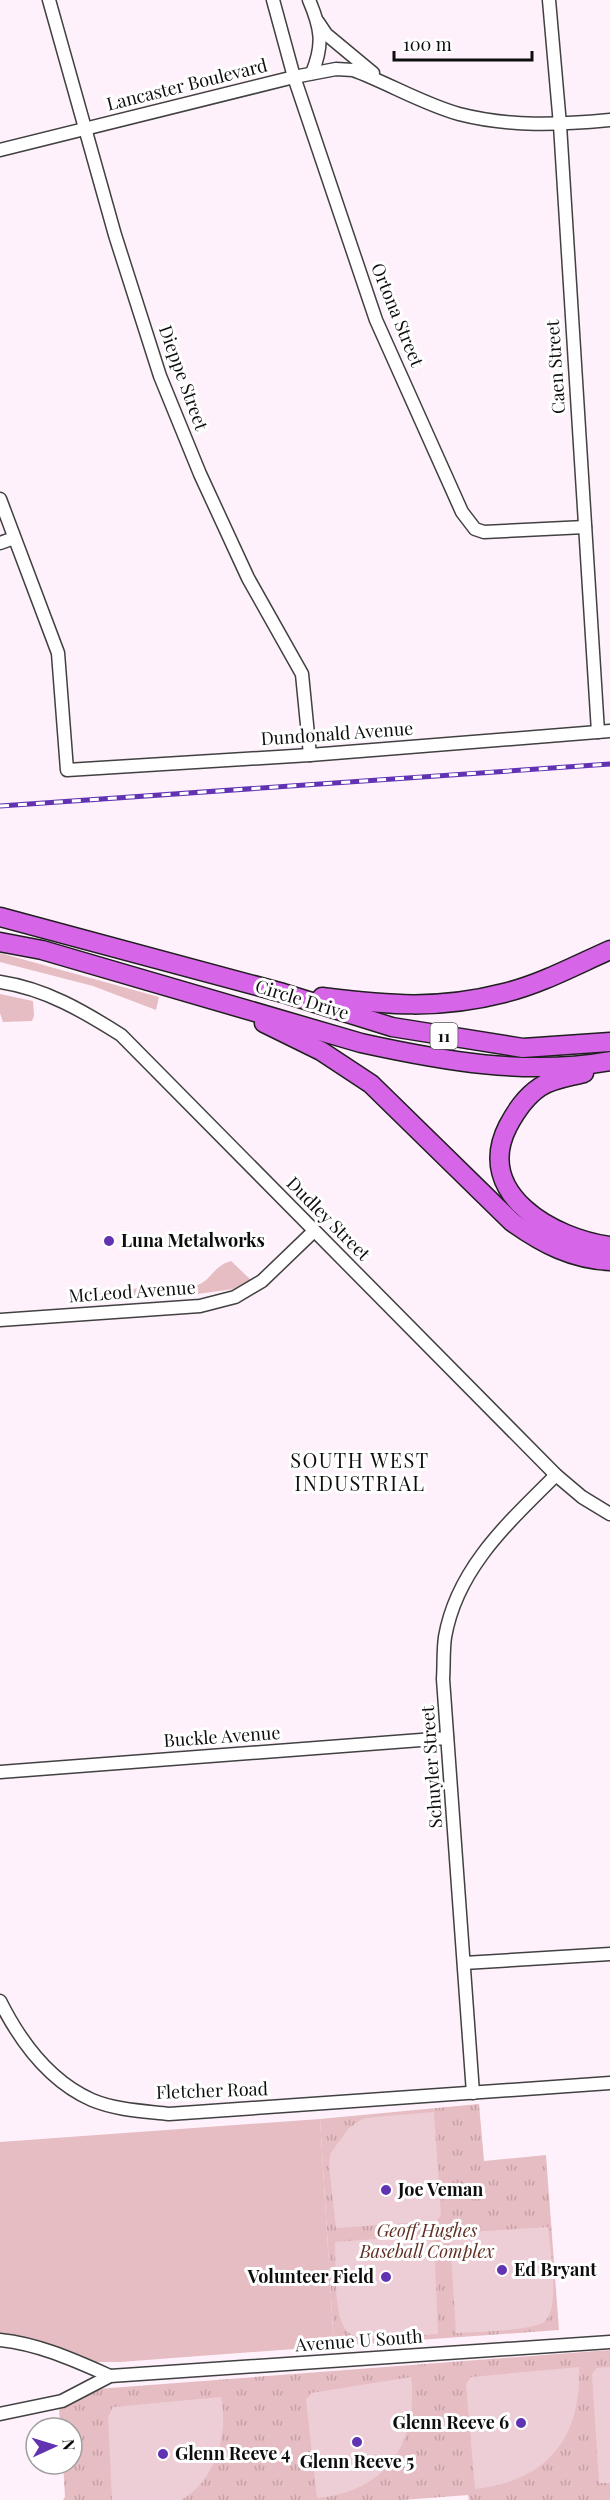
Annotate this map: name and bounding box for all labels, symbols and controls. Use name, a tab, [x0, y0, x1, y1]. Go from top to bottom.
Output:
scale bar	[394, 24, 532, 62]
text: 100 m	[403, 32, 452, 56]
street label: Lancaster Boulevard	[104, 52, 270, 116]
street label: Ortona Street	[366, 259, 430, 371]
street label: Caen Street	[540, 319, 570, 415]
street label: Dieppe Street	[154, 322, 214, 434]
street label: Dundonald Avenue	[260, 716, 414, 750]
street label: Circle Drive	[253, 973, 352, 1025]
road number: 11	[430, 1023, 458, 1049]
street label: Dudley Street	[282, 1171, 376, 1266]
place label: Luna Metalworks	[121, 1228, 265, 1252]
marker: Luna Metalworks	[102, 1234, 116, 1248]
street label: McLeod Avenue	[68, 1275, 196, 1307]
district label: SOUTH WEST INDUSTRIAL	[290, 1446, 430, 1496]
street label: Schuyler Street	[415, 1704, 447, 1829]
street label: Buckle Avenue	[163, 1720, 281, 1752]
street label: Fletcher Road	[156, 2076, 269, 2104]
place label: Joe Veman	[397, 2177, 483, 2201]
marker: Joe Veman	[379, 2183, 393, 2197]
park label: Geoff Hughes Baseball Complex	[358, 2218, 495, 2263]
place label: Ed Bryant	[514, 2257, 597, 2281]
marker: Ed Bryant	[495, 2263, 509, 2277]
place label: Volunteer Field	[247, 2264, 374, 2288]
marker: Volunteer Field	[379, 2270, 393, 2284]
street label: Avenue U South	[293, 2324, 424, 2356]
place label: Glenn Reeve 6	[392, 2410, 509, 2434]
north arrow	[24, 2416, 84, 2476]
marker: Glenn Reeve 6	[514, 2416, 528, 2430]
marker: Glenn Reeve 5	[350, 2435, 364, 2449]
text: N	[59, 2438, 80, 2452]
place label: Glenn Reeve 4	[175, 2441, 291, 2465]
marker: Glenn Reeve 4	[156, 2447, 170, 2461]
place label: Glenn Reeve 5	[300, 2449, 414, 2473]

